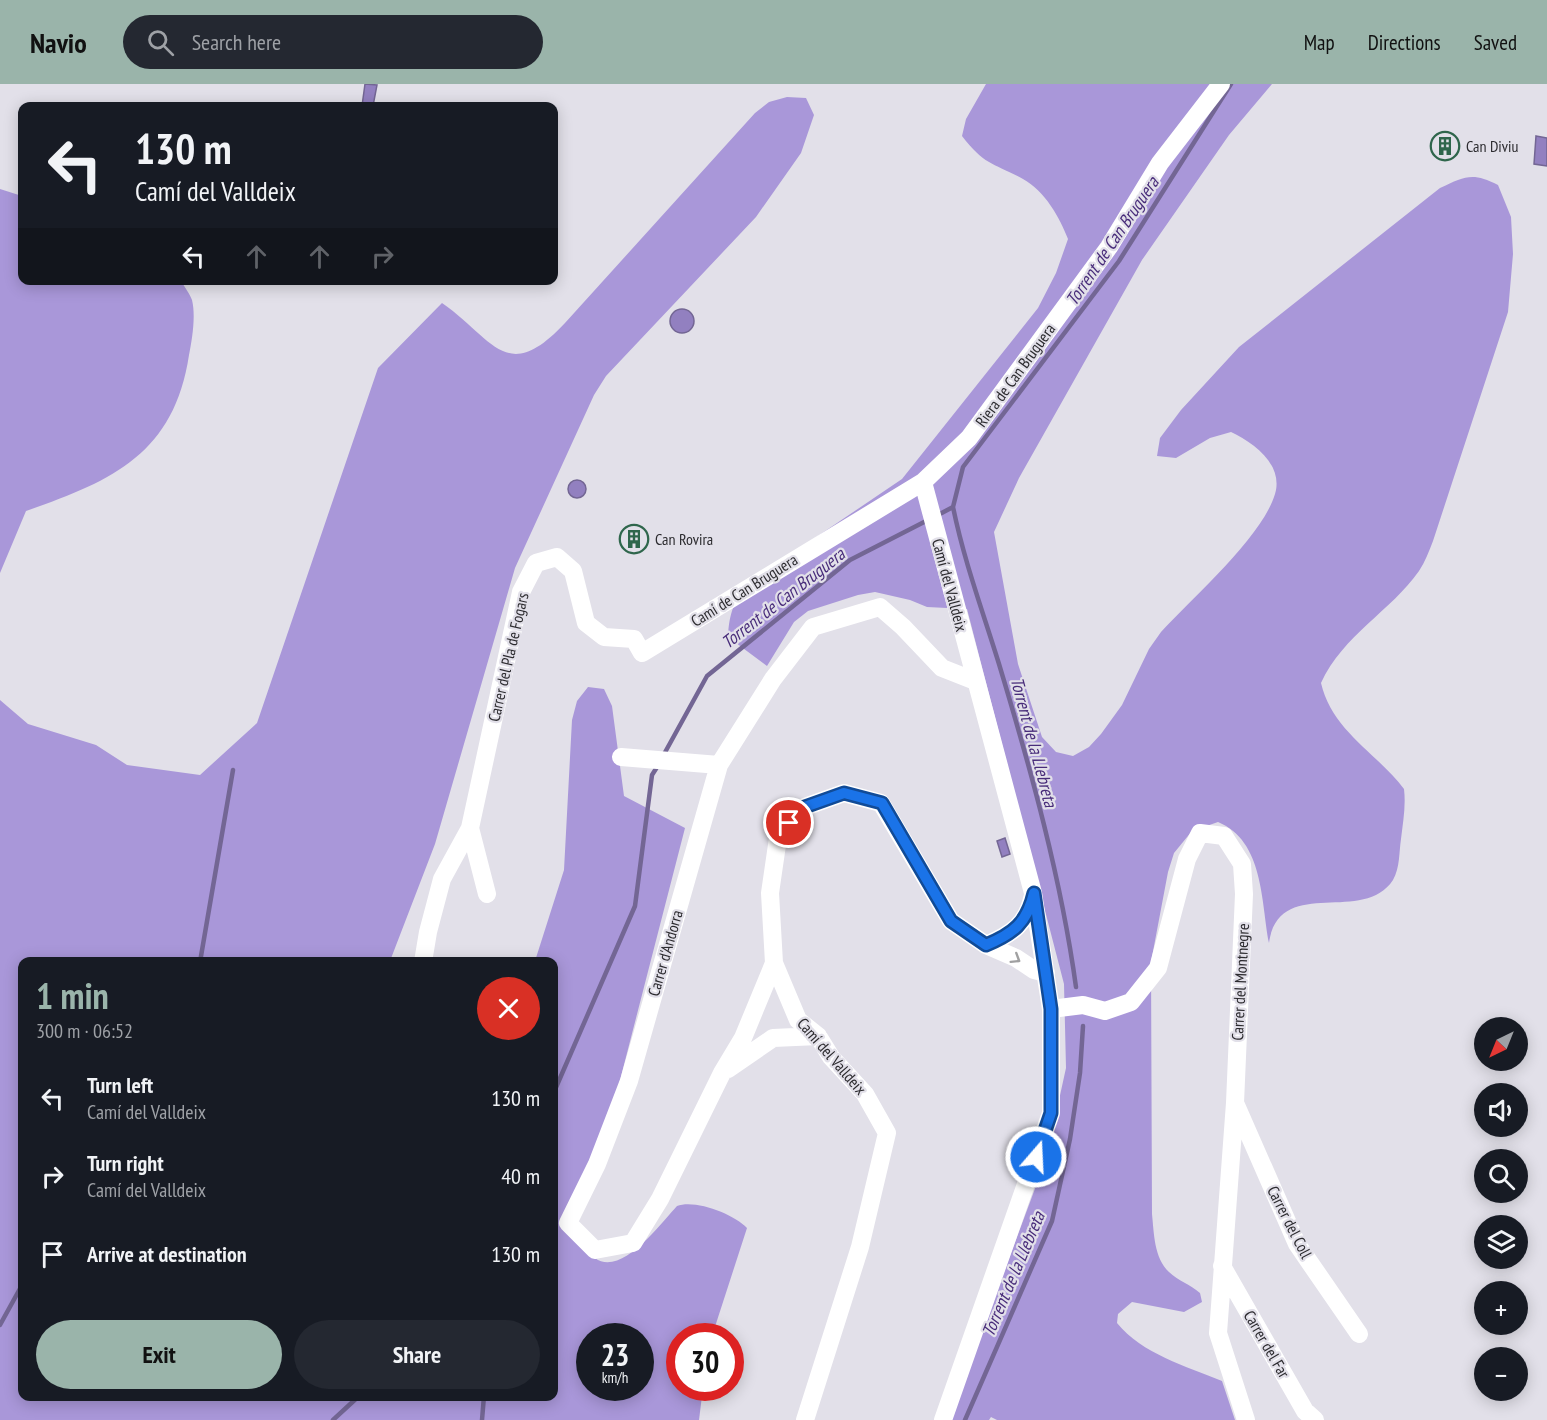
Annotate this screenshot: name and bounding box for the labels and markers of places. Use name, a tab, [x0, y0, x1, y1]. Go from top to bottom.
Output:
building icon: Can Diviu	[1429, 130, 1461, 162]
place label: Can Diviu	[1466, 136, 1518, 156]
building icon: Can Rovira	[618, 523, 650, 555]
place label: Can Rovira	[655, 529, 713, 549]
pin	[763, 797, 814, 848]

